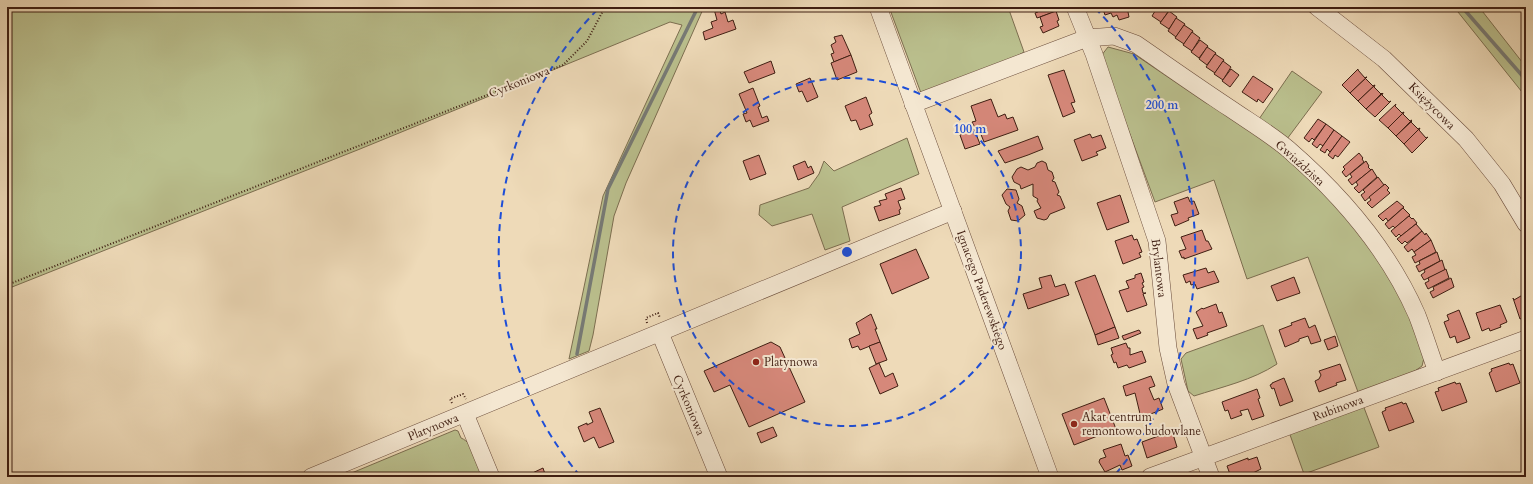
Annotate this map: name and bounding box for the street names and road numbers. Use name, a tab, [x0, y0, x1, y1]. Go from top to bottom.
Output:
street label: Cyrkoniowa	[486, 62, 553, 101]
street label: Księżycowa	[1405, 79, 1460, 134]
street label: Gwiaździsta	[1272, 137, 1329, 190]
street label: Ignacego Paderewskiego	[953, 228, 1011, 353]
street label: Brylantowa	[1147, 238, 1171, 299]
street label: Cyrkoniowa	[669, 372, 709, 438]
street label: Rubinowa	[1310, 391, 1366, 425]
street label: Platynowa	[405, 409, 462, 444]

